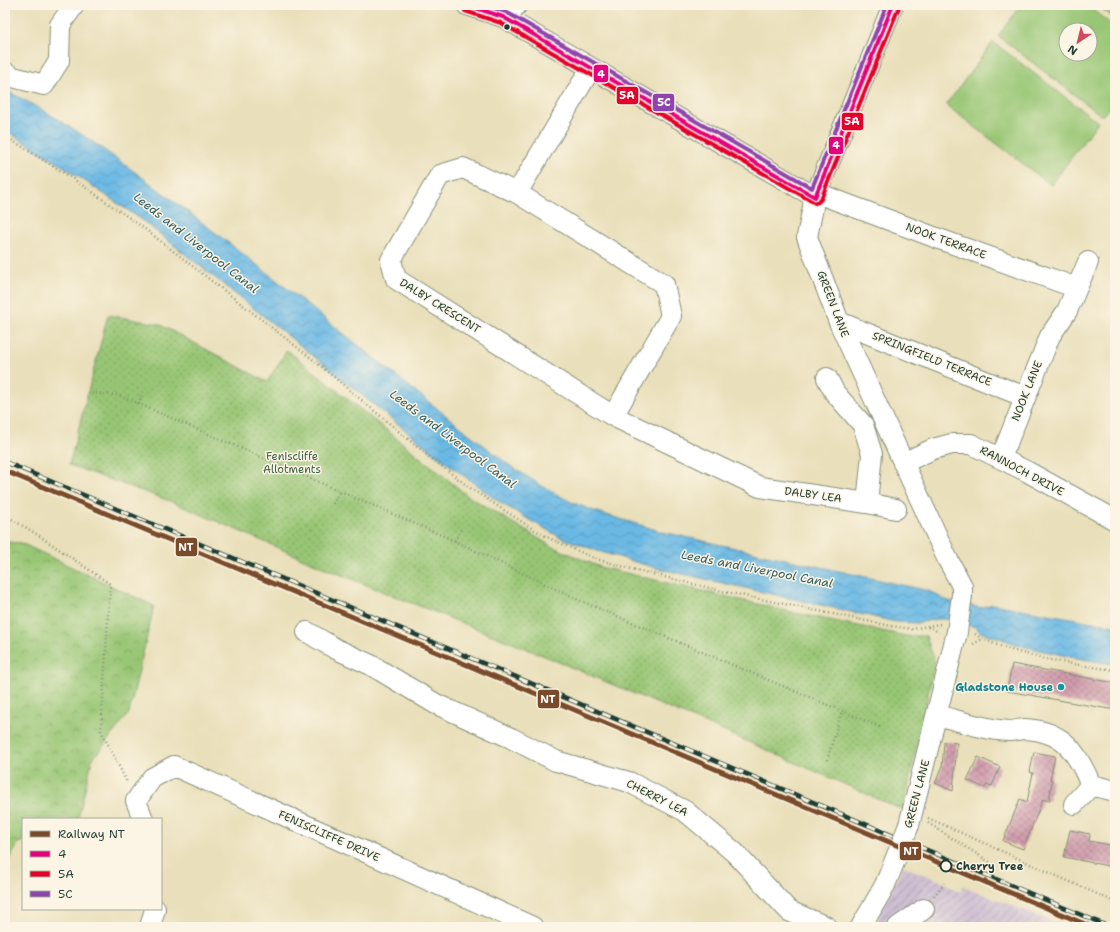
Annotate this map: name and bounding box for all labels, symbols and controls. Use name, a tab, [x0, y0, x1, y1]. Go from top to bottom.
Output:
unlabelled marker	[502, 22, 512, 32]
north arrow	[1058, 22, 1098, 62]
text: N	[1064, 41, 1080, 58]
line badge: 4	[593, 64, 609, 83]
text: 4	[597, 67, 605, 82]
line badge: 5A	[616, 86, 639, 105]
text: 5A	[619, 88, 635, 103]
line badge: 5C	[652, 93, 675, 112]
text: 5C	[657, 95, 671, 110]
line badge: 5A	[841, 112, 864, 131]
text: 5A	[844, 114, 860, 129]
line badge: 4	[828, 136, 844, 155]
text: 4	[832, 138, 840, 153]
water label: Leeds and Liverpool Canal	[130, 189, 262, 297]
street label: NOOK TERRACE	[904, 219, 989, 263]
street label: GREEN LANE	[813, 268, 853, 340]
street label: DALBY CRESCENT	[397, 275, 484, 337]
street label: SPRINGFIELD TERRACE	[870, 328, 994, 390]
street label: NOOK LANE	[1008, 358, 1046, 424]
water label: Leeds and Liverpool Canal	[386, 386, 520, 492]
street label: RANNOCH DRIVE	[977, 442, 1067, 500]
park label: Feniscliffe Allotments	[263, 449, 321, 477]
street label: DALBY LEA	[783, 484, 843, 506]
line badge: NT	[175, 537, 198, 557]
text: NT	[178, 540, 194, 555]
water label: Leeds and Liverpool Canal	[680, 546, 835, 592]
place label: Gladstone House	[955, 680, 1053, 695]
marker: Gladstone House	[1056, 682, 1066, 692]
line badge: NT	[537, 689, 560, 709]
text: NT	[540, 692, 556, 707]
street label: GREEN LANE	[901, 758, 933, 830]
street label: CHERRY LEA	[624, 776, 690, 820]
street label: FENISCLIFFE DRIVE	[276, 807, 382, 865]
legend	[22, 818, 162, 910]
text: Railway NT	[58, 826, 126, 842]
line badge: NT	[899, 841, 922, 861]
text: NT	[903, 844, 919, 859]
text: 4	[58, 846, 66, 862]
marker: Cherry Tree	[939, 859, 953, 873]
place label: Cherry Tree	[956, 859, 1024, 874]
text: 5A	[58, 866, 74, 882]
text: 5C	[58, 886, 73, 902]

